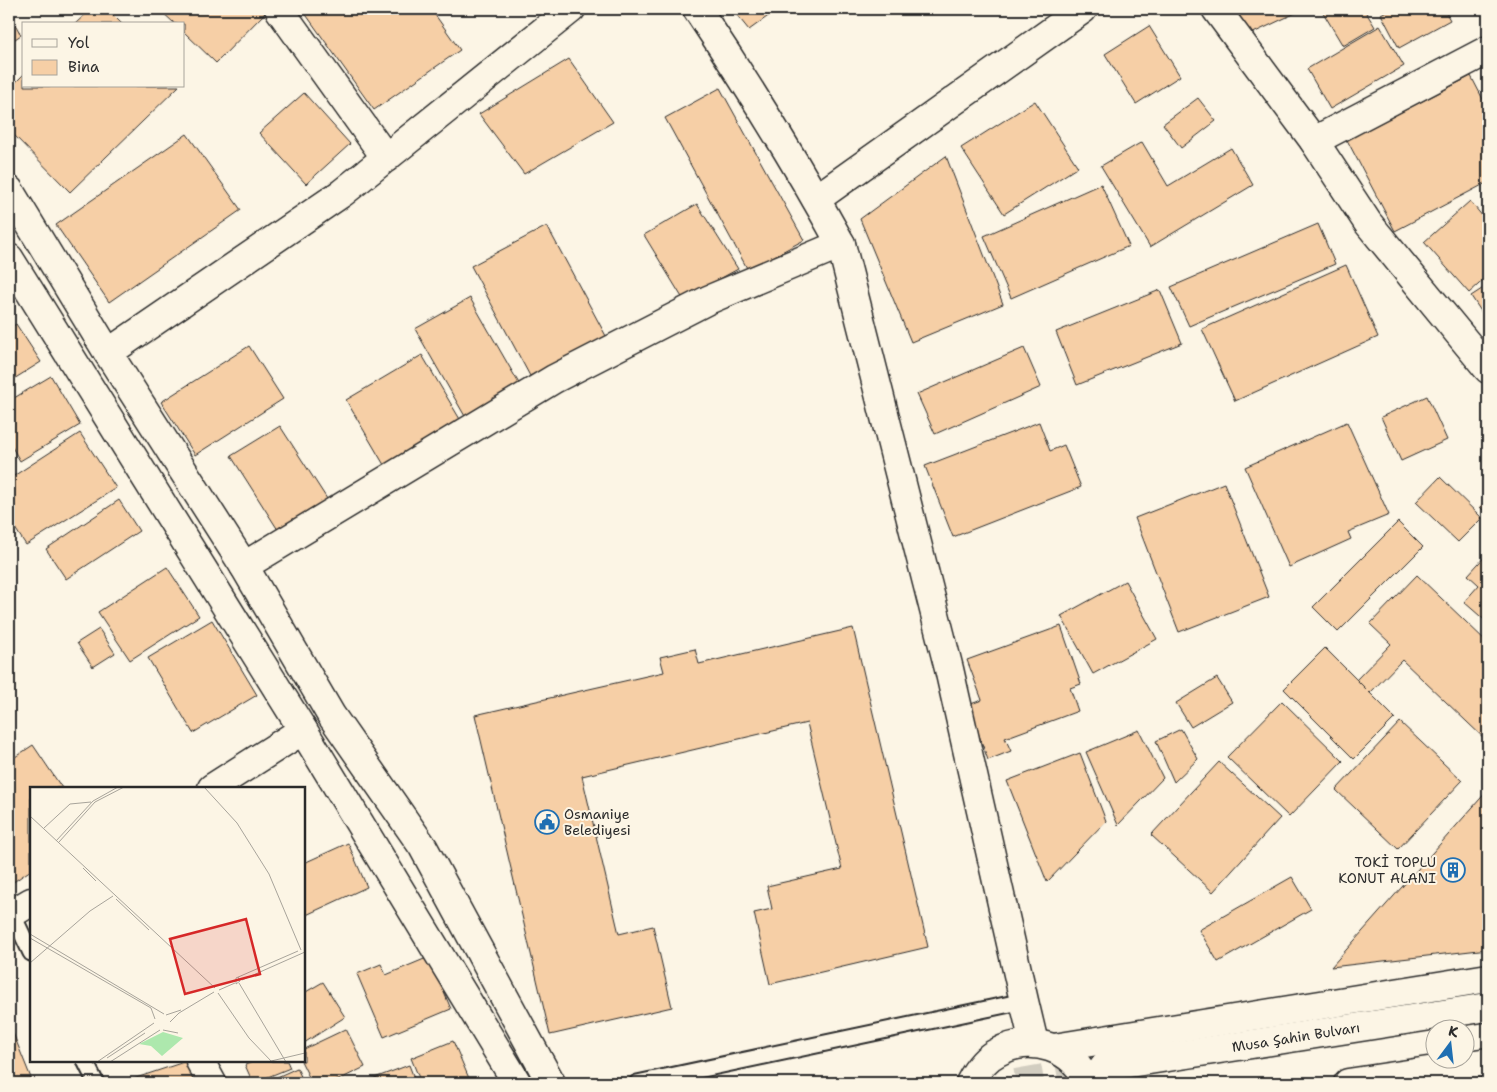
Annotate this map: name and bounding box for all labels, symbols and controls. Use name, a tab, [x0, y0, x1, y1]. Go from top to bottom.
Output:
legend	[22, 22, 185, 88]
text: Yol	[68, 33, 90, 53]
text: Bina	[68, 57, 100, 77]
inset map	[30, 787, 305, 1062]
place label: Osmaniye Belediyesi	[564, 805, 631, 839]
public building icon: Osmaniye Belediyesi	[534, 809, 560, 835]
place label: TOKİ TOPLU KONUT ALANI	[1338, 853, 1436, 887]
building icon: TOKİ TOPLU KONUT ALANI	[1440, 857, 1466, 883]
street label: Musa Şahin Bulvarı	[1231, 1018, 1361, 1056]
north arrow	[1424, 1020, 1474, 1070]
text: K	[1446, 1022, 1461, 1041]

